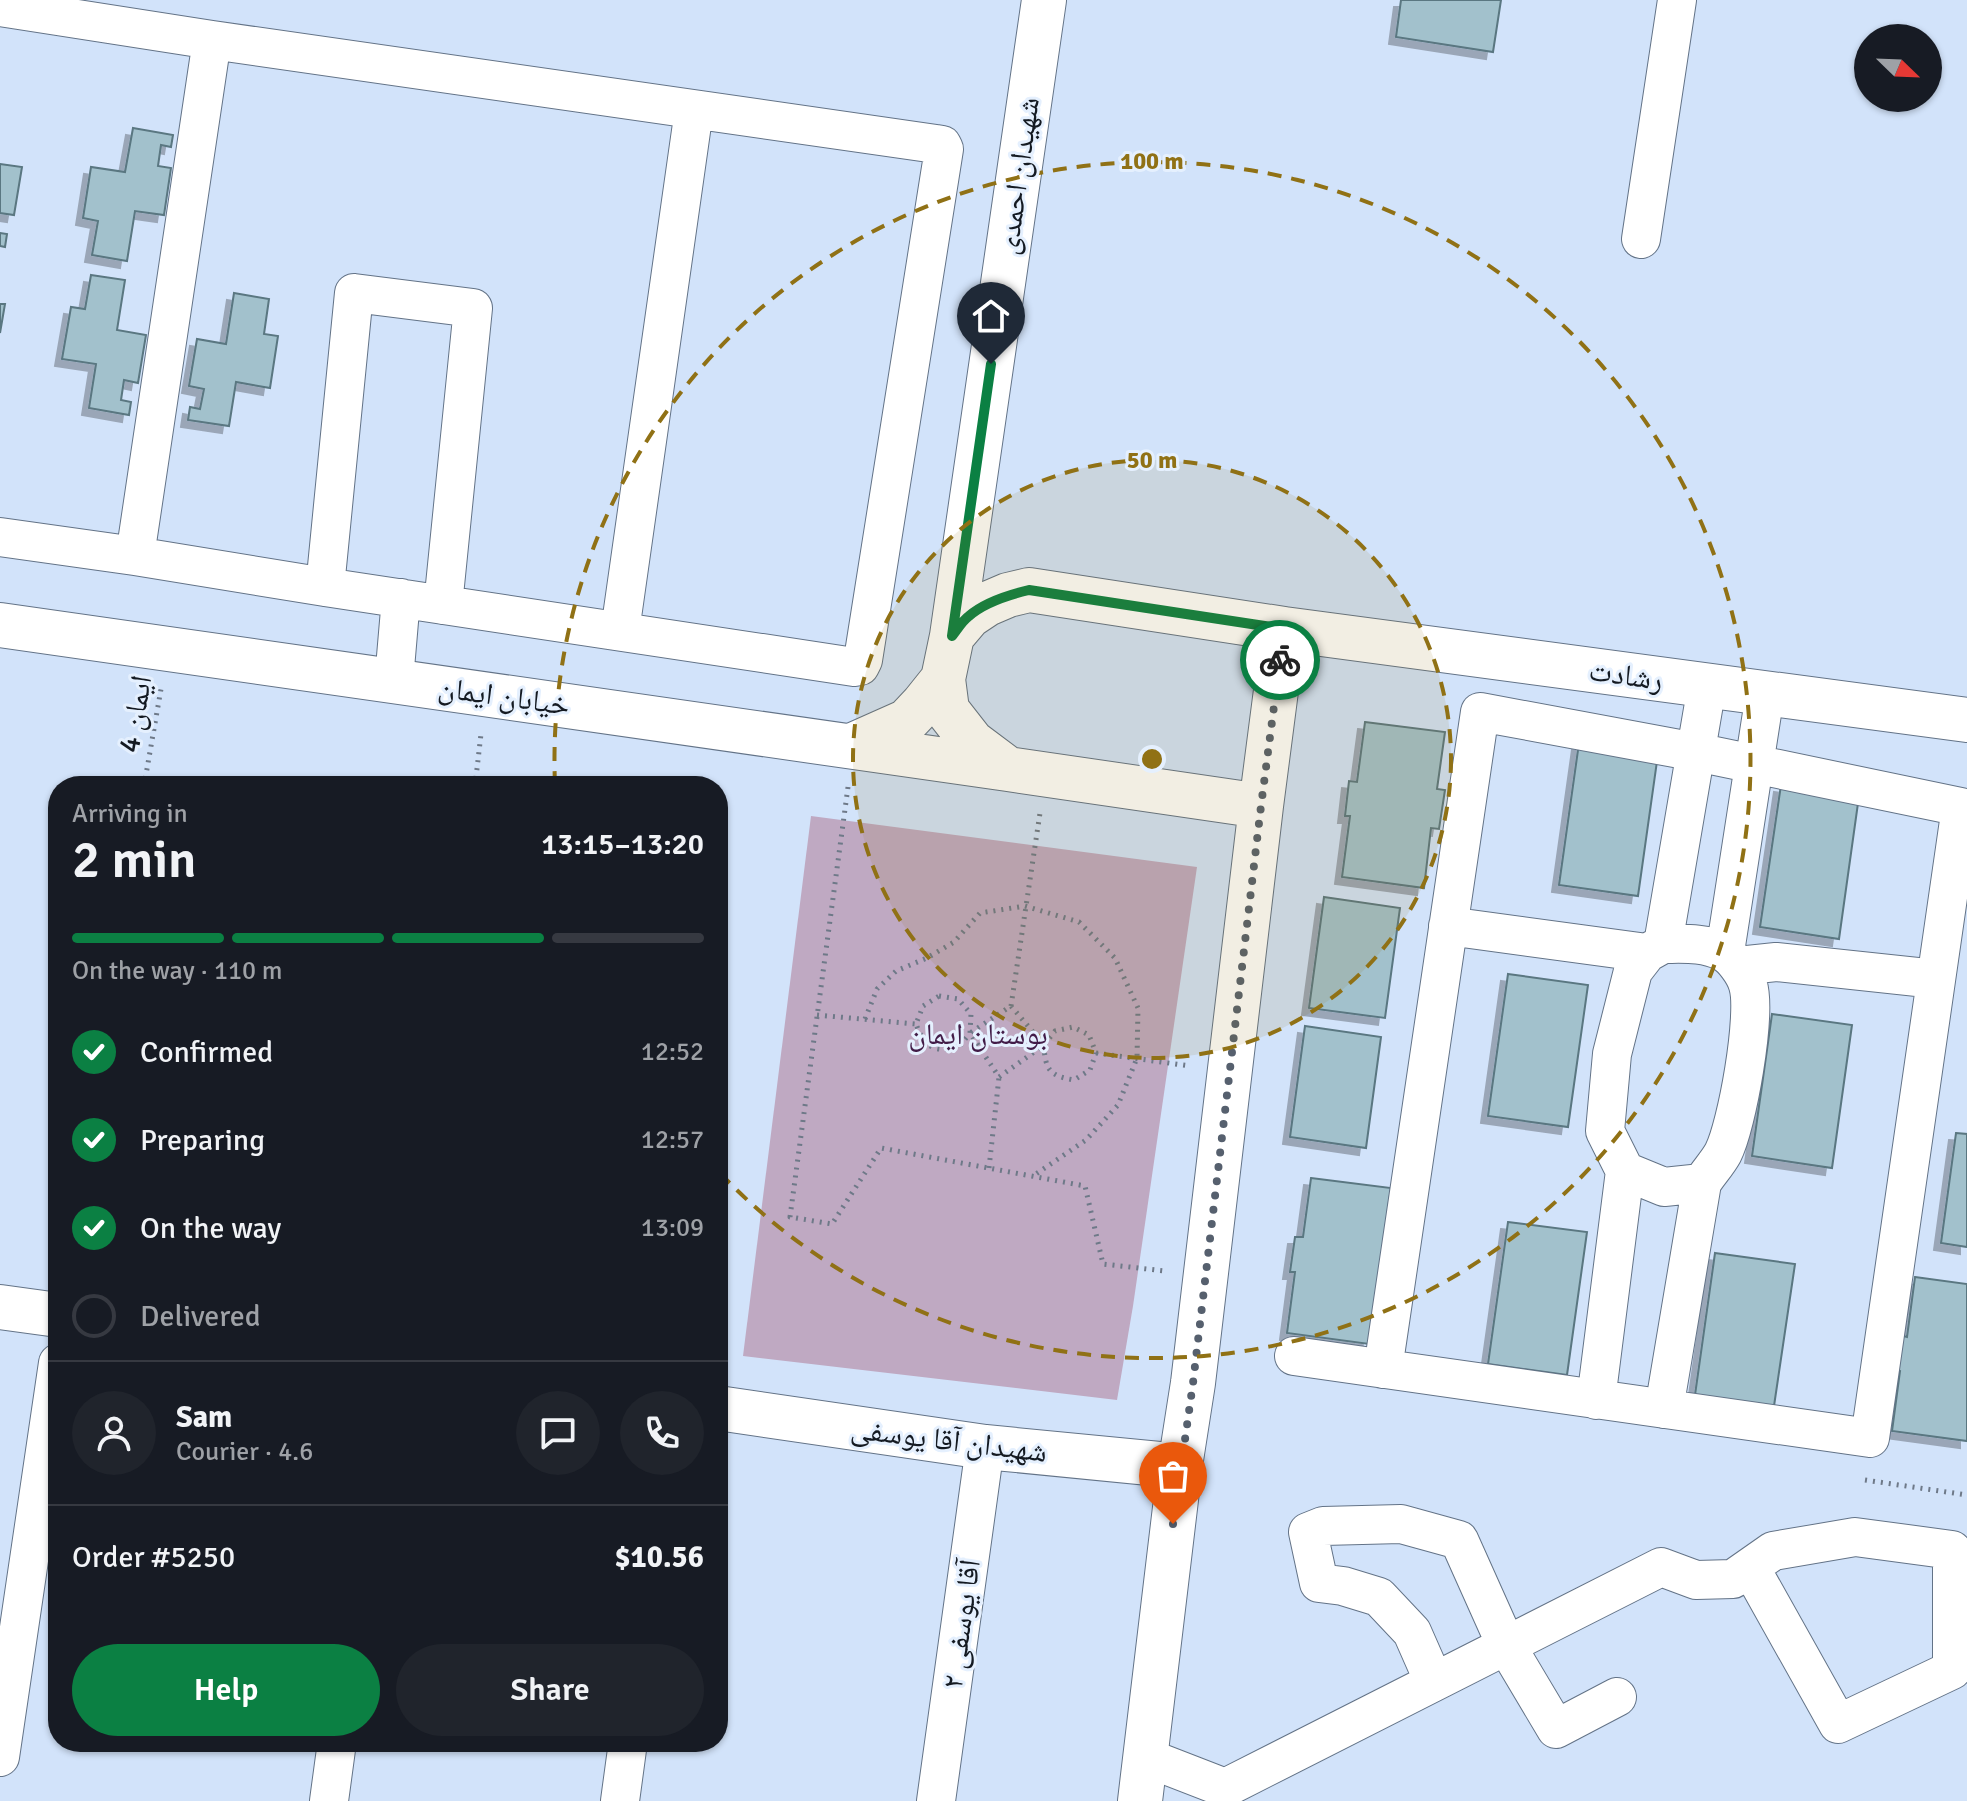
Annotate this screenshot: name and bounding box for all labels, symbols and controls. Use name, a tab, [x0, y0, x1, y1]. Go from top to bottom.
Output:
north arrow	[1854, 24, 1942, 112]
map controls	[1854, 24, 1942, 112]
street label: شهیدان احمدی	[989, 95, 1048, 257]
text: 100 m	[1120, 146, 1184, 176]
pin	[957, 282, 1025, 364]
icon: home	[969, 294, 1013, 338]
text: 50 m	[1127, 445, 1177, 475]
courier	[1240, 620, 1320, 700]
icon: bike	[1258, 638, 1302, 682]
street label: رشادت	[1586, 652, 1665, 699]
street label: خیابان ایمان	[436, 669, 572, 724]
street label: ایمان 4	[111, 673, 160, 756]
centre of rings	[1138, 745, 1166, 773]
text: Arriving in	[72, 798, 188, 830]
text: 13:15–13:20	[541, 826, 704, 863]
text: 2 min	[72, 828, 197, 892]
text: On the way · 110 m	[72, 955, 282, 987]
park label: بوستان ایمان	[908, 1016, 1048, 1053]
icon: check	[72, 1030, 116, 1074]
text: Confirmed	[140, 1034, 273, 1071]
text: 12:52	[641, 1036, 704, 1068]
icon: check	[72, 1118, 116, 1162]
text: Preparing	[140, 1122, 265, 1159]
text: 12:57	[641, 1124, 704, 1156]
icon: check	[72, 1206, 116, 1250]
text: On the way	[140, 1210, 281, 1247]
text: 13:09	[641, 1212, 704, 1244]
text: Delivered	[140, 1298, 261, 1335]
button: person	[72, 1391, 156, 1475]
button: chat	[516, 1391, 600, 1475]
button: phone	[620, 1391, 704, 1475]
text: Sam	[176, 1399, 232, 1436]
street label: شهیدان آقا یوسفی	[849, 1410, 1049, 1471]
text: Courier · 4.6	[176, 1436, 313, 1468]
pin	[1139, 1442, 1207, 1524]
icon: bag	[1151, 1454, 1195, 1498]
text: Order #5250	[72, 1539, 235, 1576]
text: $10.56	[614, 1539, 704, 1576]
street label: آقا یوسفی ۲	[934, 1556, 989, 1691]
button: Help	[72, 1644, 380, 1736]
button: Share	[396, 1644, 704, 1736]

